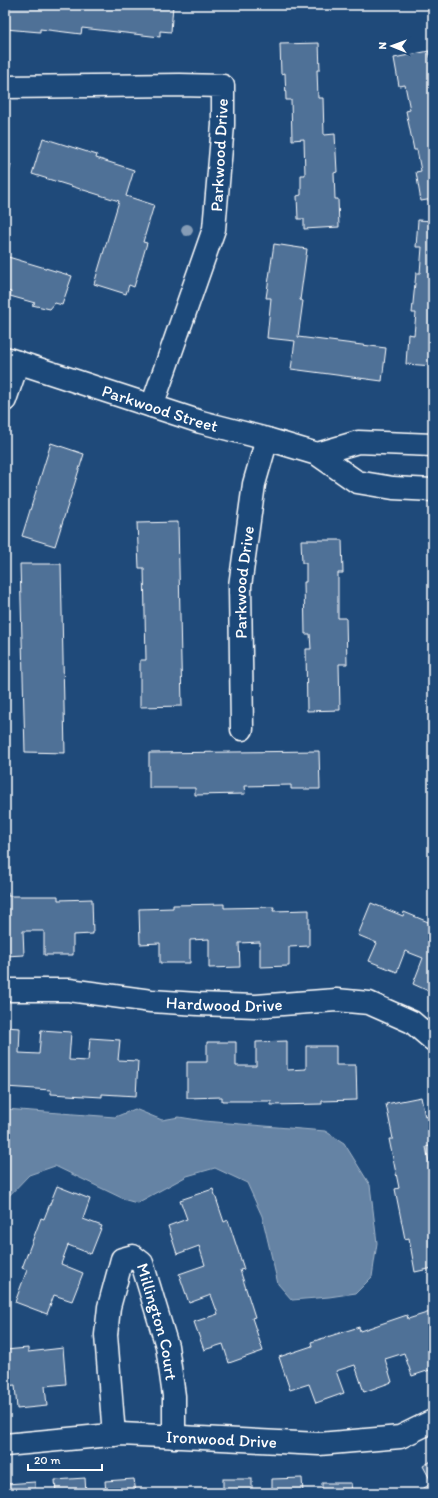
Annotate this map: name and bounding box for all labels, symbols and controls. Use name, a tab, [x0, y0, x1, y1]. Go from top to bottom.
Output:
north arrow	[372, 26, 412, 66]
text: N	[376, 42, 389, 50]
street label: Parkwood Drive	[206, 98, 232, 212]
street label: Parkwood Street	[99, 380, 220, 436]
street label: Parkwood Drive	[230, 524, 258, 639]
street label: Hardwood Drive	[165, 992, 283, 1016]
street label: Millington Court	[133, 1261, 182, 1382]
street label: Ironwood Drive	[165, 1426, 277, 1452]
scale bar	[28, 1446, 102, 1472]
text: 20 m	[34, 1453, 61, 1467]

